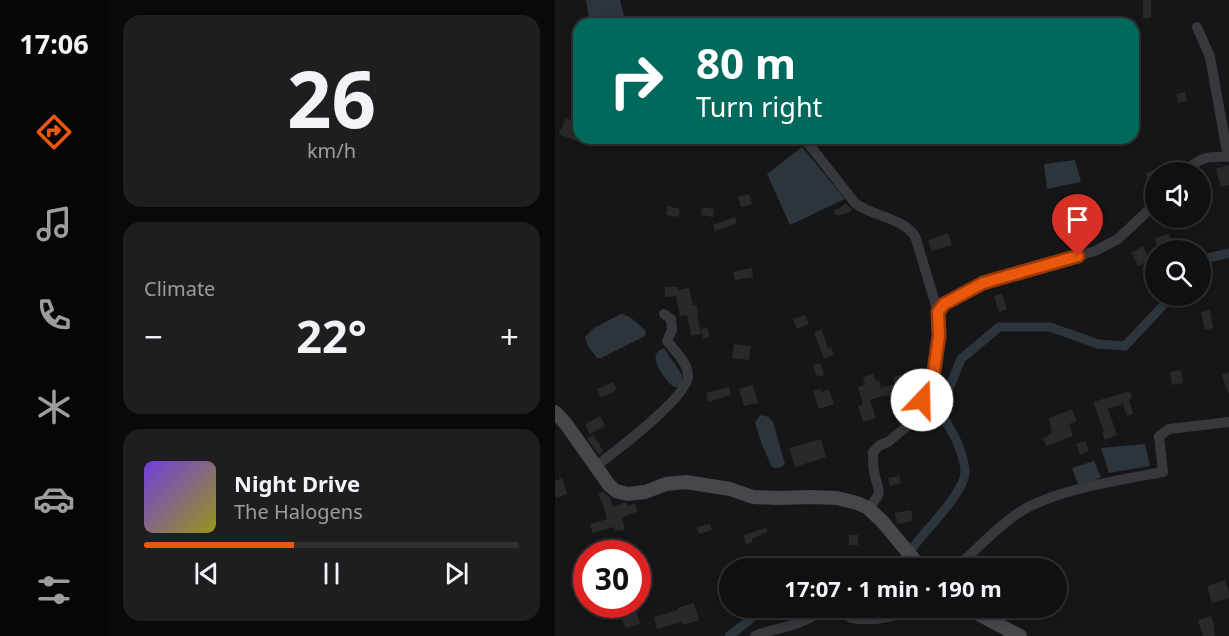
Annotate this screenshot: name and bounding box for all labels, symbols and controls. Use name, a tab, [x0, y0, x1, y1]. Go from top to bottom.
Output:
text: 17:06	[19, 25, 89, 62]
text: 80 m	[696, 34, 796, 91]
icon: right	[597, 42, 675, 120]
text: 26	[287, 45, 376, 151]
text: Turn right	[696, 88, 822, 125]
icon: directions	[33, 111, 75, 153]
text: km/h	[307, 137, 356, 164]
map controls	[1145, 162, 1211, 306]
button: sound	[1145, 162, 1211, 228]
pin	[1052, 194, 1103, 256]
icon: music	[33, 203, 75, 245]
icon: arrive	[1061, 203, 1094, 236]
button: search	[1145, 240, 1211, 306]
text: Climate	[144, 275, 215, 302]
icon: phone	[33, 294, 75, 336]
text: 22°	[296, 305, 367, 366]
text: −	[144, 314, 163, 359]
text: +	[500, 314, 519, 359]
position arrow	[890, 368, 954, 432]
icon: climate	[33, 386, 75, 428]
text: Night Drive	[234, 468, 360, 498]
icon: car	[33, 478, 75, 520]
text: The Halogens	[234, 498, 363, 525]
speed limit sign: 30	[573, 540, 651, 618]
icon: previous	[190, 557, 223, 590]
icon: pause	[315, 557, 348, 590]
icon: next	[440, 557, 473, 590]
icon: filters	[33, 569, 75, 611]
text: 17:07 · 1 min · 190 m	[784, 573, 1002, 603]

